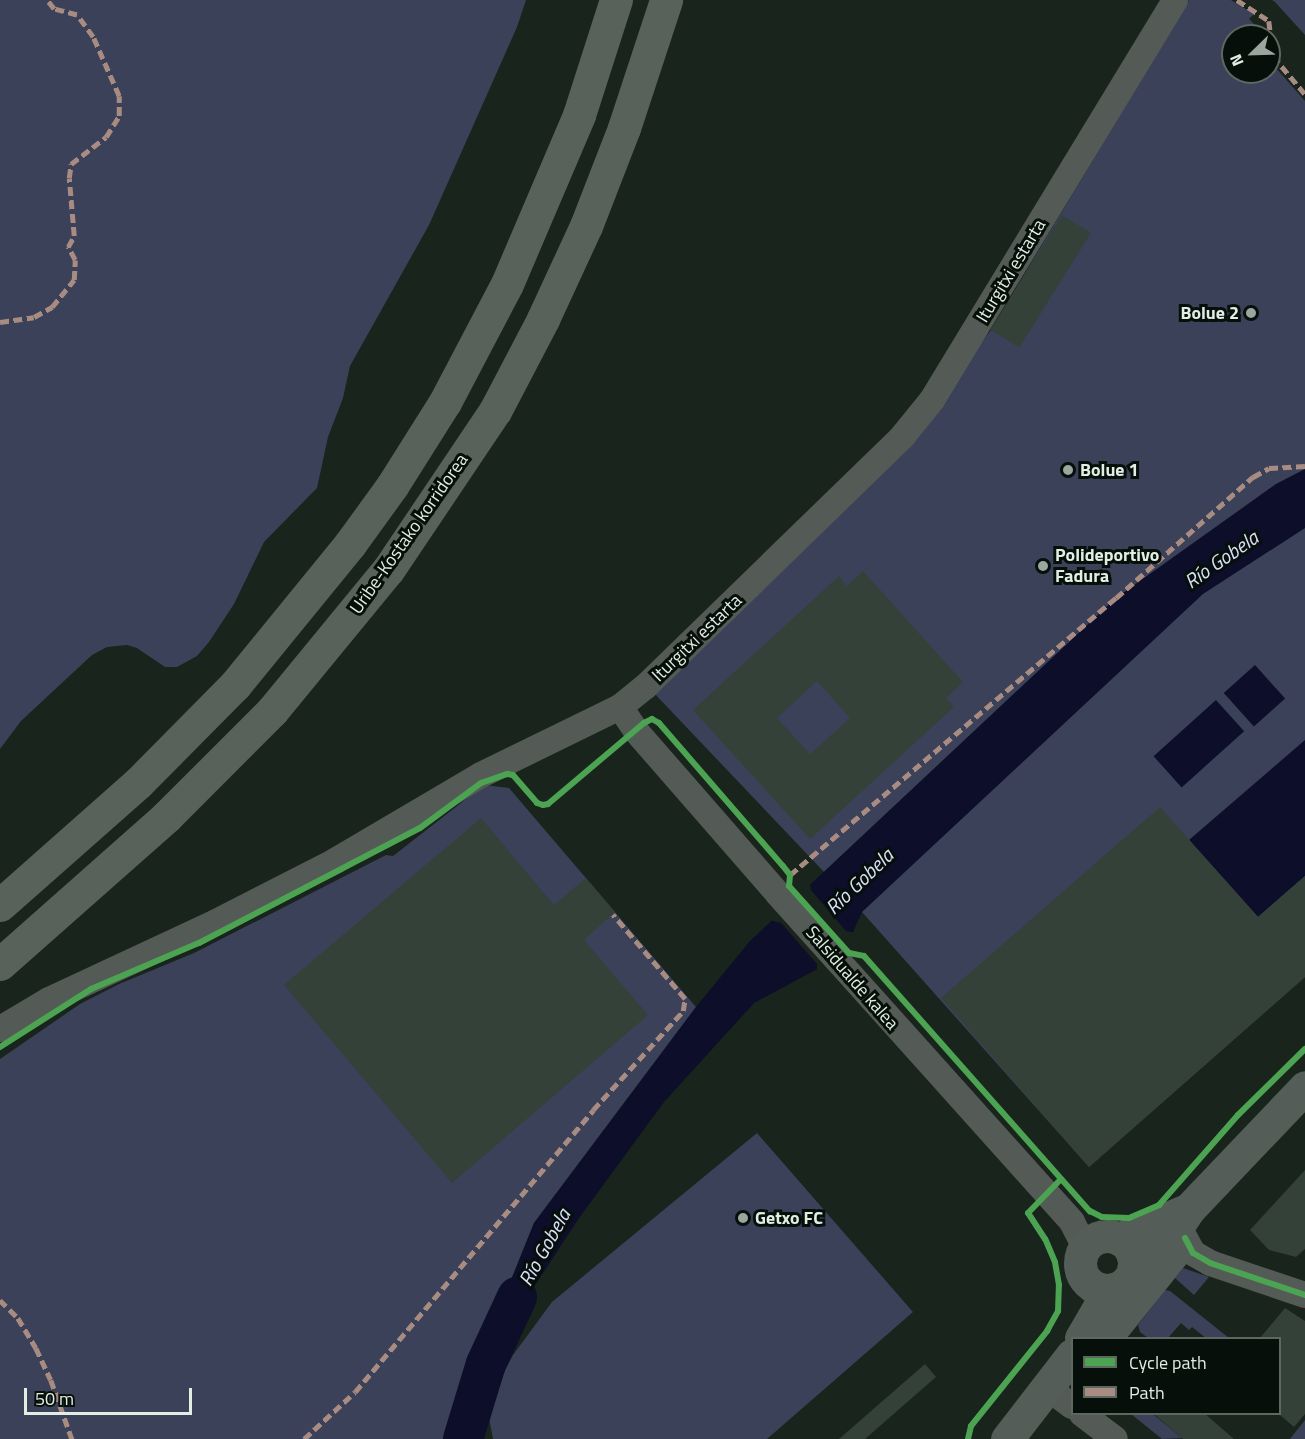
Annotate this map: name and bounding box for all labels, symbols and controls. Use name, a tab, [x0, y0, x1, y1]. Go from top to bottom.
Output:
north arrow	[1221, 24, 1281, 84]
text: N	[1223, 50, 1249, 70]
street label: Iturgitxi estarta	[972, 216, 1050, 326]
place label: Bolue 2	[1180, 302, 1239, 324]
marker: Bolue 2	[1244, 306, 1258, 320]
street label: Uribe-Kostako korridorea	[345, 450, 473, 618]
place label: Bolue 1	[1080, 459, 1139, 481]
marker: Bolue 1	[1061, 463, 1075, 477]
water label: Río Gobela	[1179, 525, 1263, 593]
place label: Polideportivo Fadura	[1055, 545, 1159, 588]
marker: Polideportivo Fadura	[1036, 559, 1050, 573]
street label: Iturgitxi estarta	[648, 590, 746, 686]
water label: Río Gobela	[820, 843, 898, 919]
street label: Salsidualde kalea	[801, 922, 903, 1034]
water label: Río Gobela	[513, 1204, 575, 1290]
place label: Getxo FC	[755, 1207, 823, 1229]
marker: Getxo FC	[736, 1211, 750, 1225]
legend	[1071, 1337, 1281, 1415]
text: Cycle path	[1129, 1349, 1207, 1376]
scale bar	[27, 1376, 195, 1414]
text: Path	[1129, 1379, 1165, 1406]
text: 50 m	[35, 1385, 74, 1412]

